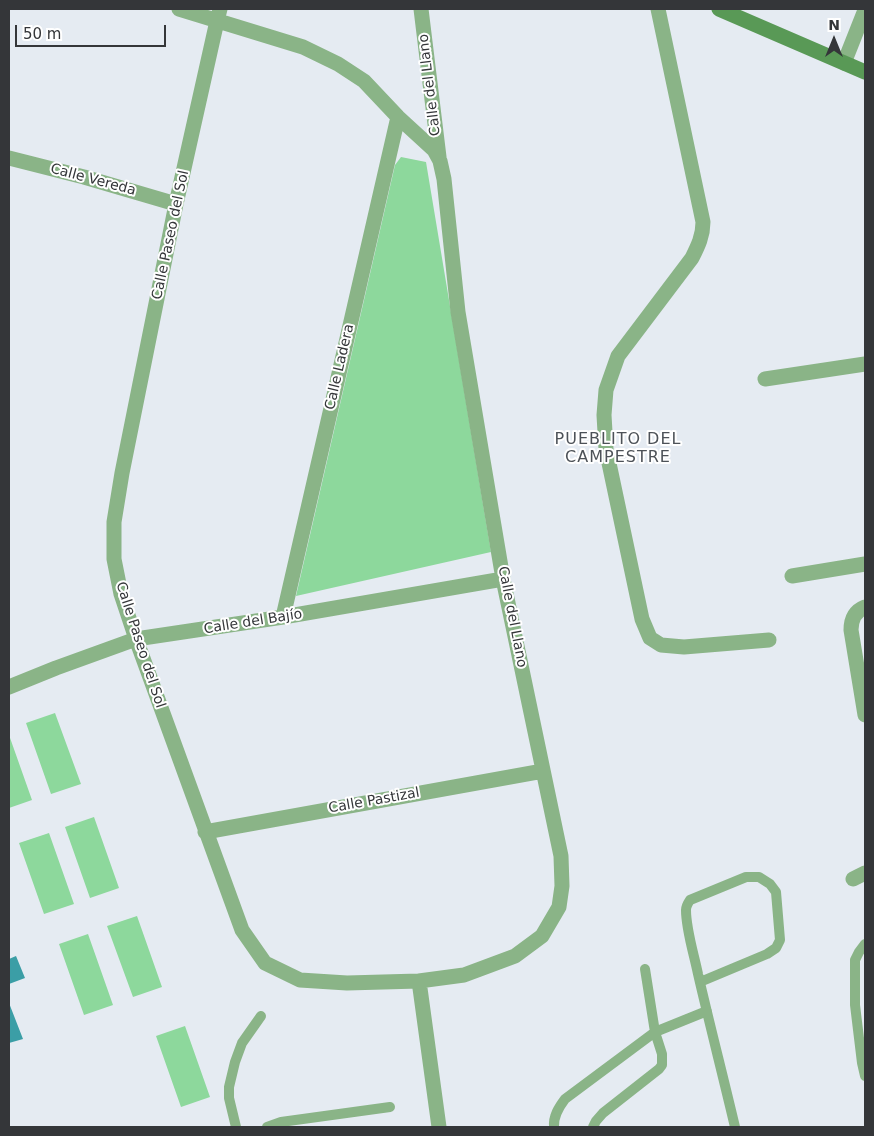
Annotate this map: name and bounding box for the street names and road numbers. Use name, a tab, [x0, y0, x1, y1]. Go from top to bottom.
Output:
street label: Calle del Llano	[415, 33, 445, 137]
street label: Calle Vereda	[48, 161, 138, 199]
street label: Calle Paseo del Sol	[149, 169, 193, 301]
street label: Calle Ladera	[322, 323, 358, 411]
street label: Calle del Llano	[494, 565, 530, 669]
street label: Calle Paseo del Sol	[112, 580, 168, 710]
street label: Calle del Bajío	[203, 606, 303, 638]
street label: Calle Pastizal	[327, 785, 421, 817]

